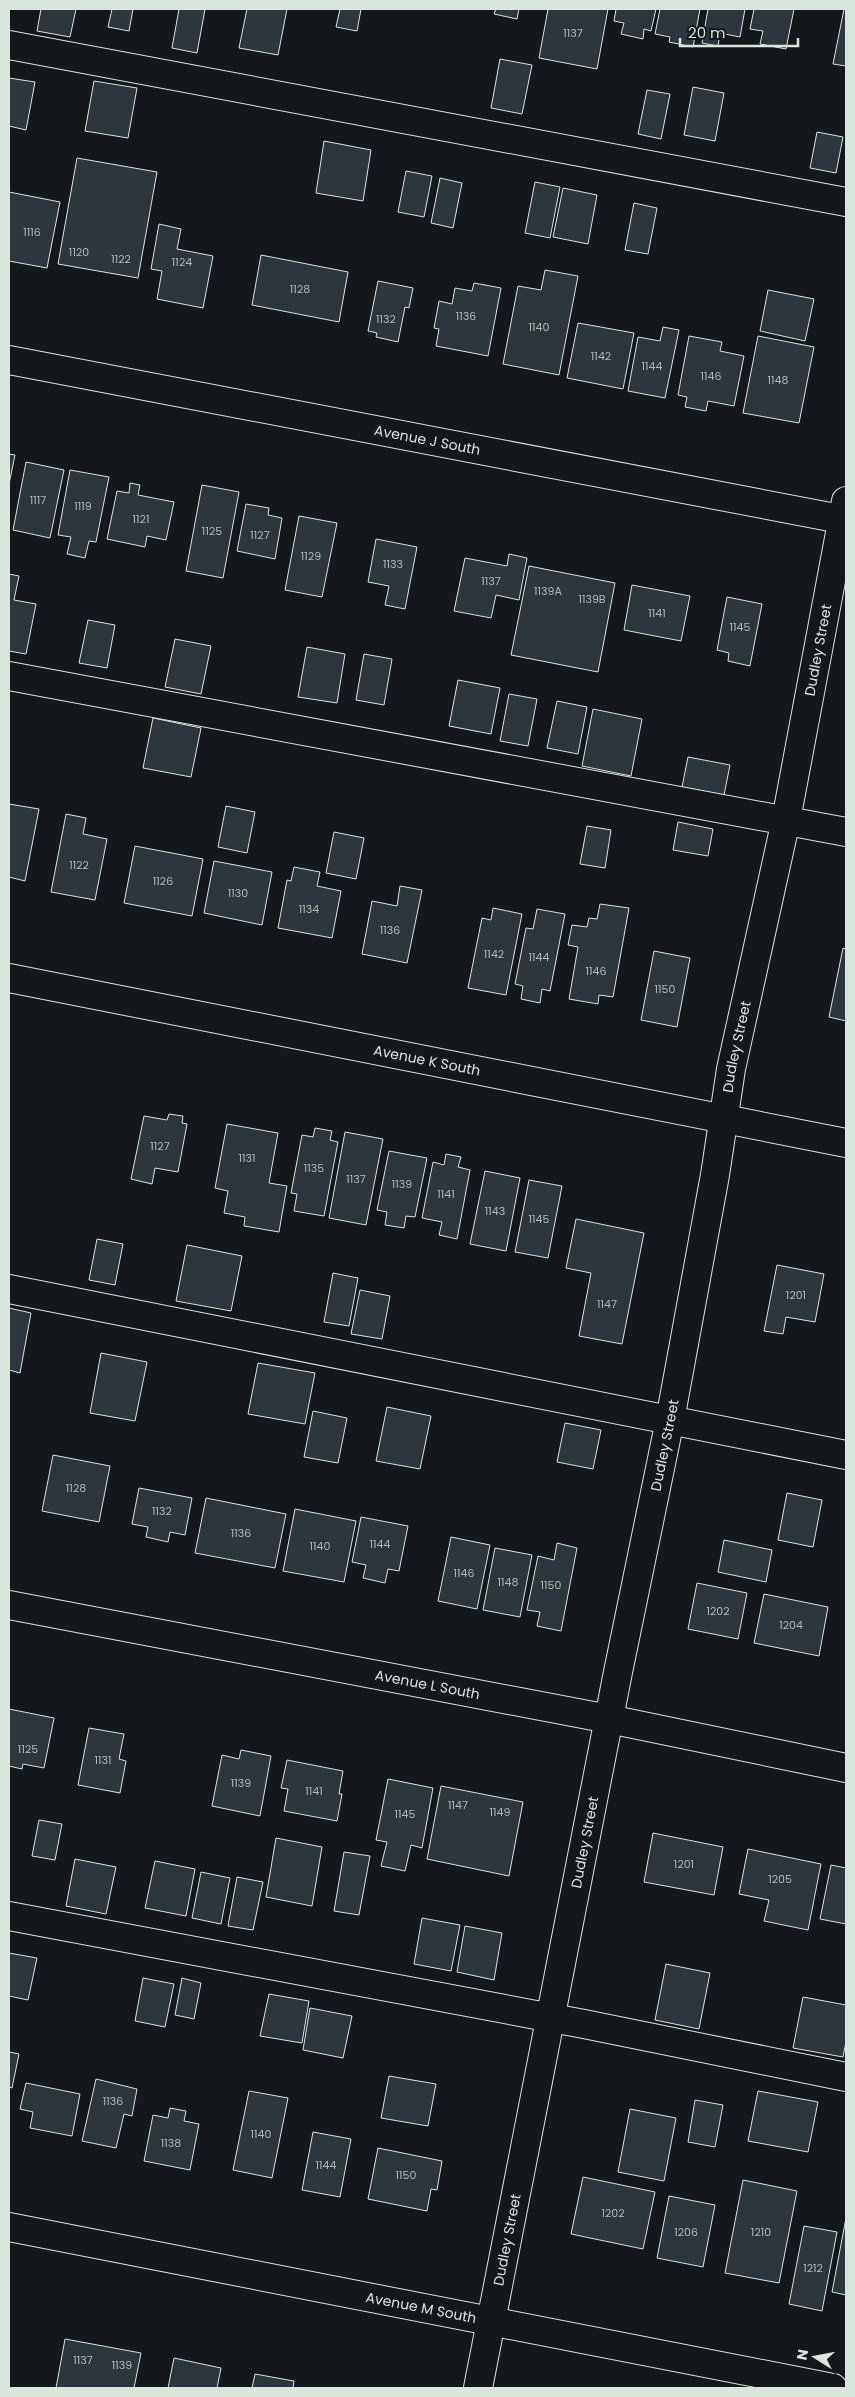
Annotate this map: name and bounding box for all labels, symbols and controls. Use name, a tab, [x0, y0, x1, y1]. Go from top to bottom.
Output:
scale bar	[680, 15, 798, 47]
text: 20 m	[688, 22, 726, 43]
house number: 1137	[563, 25, 583, 41]
house number: 1116	[23, 224, 41, 240]
house number: 1120	[69, 244, 89, 260]
house number: 1122	[111, 251, 131, 267]
house number: 1124	[172, 254, 192, 270]
house number: 1128	[290, 281, 310, 297]
house number: 1136	[456, 308, 476, 324]
house number: 1132	[376, 311, 396, 327]
house number: 1140	[529, 319, 550, 335]
house number: 1142	[591, 348, 611, 364]
house number: 1144	[642, 358, 663, 374]
house number: 1146	[701, 368, 721, 384]
house number: 1148	[768, 372, 789, 388]
street label: Avenue J South	[373, 420, 482, 460]
house number: 1117	[30, 492, 46, 508]
house number: 1119	[74, 498, 92, 514]
house number: 1121	[133, 511, 149, 527]
house number: 1125	[202, 523, 222, 539]
house number: 1127	[250, 527, 270, 543]
house number: 1129	[301, 548, 321, 564]
house number: 1133	[383, 556, 403, 572]
house number: 1137	[481, 573, 501, 589]
house number: 1139A	[534, 583, 563, 599]
house number: 1139B	[578, 591, 606, 607]
street label: Dudley Street	[800, 603, 836, 698]
house number: 1141	[648, 605, 666, 621]
house number: 1145	[730, 619, 751, 635]
house number: 1122	[69, 857, 89, 873]
house number: 1126	[153, 873, 173, 889]
house number: 1130	[228, 885, 248, 901]
house number: 1134	[299, 901, 319, 917]
house number: 1136	[380, 922, 400, 938]
house number: 1142	[484, 946, 504, 962]
house number: 1144	[529, 949, 550, 965]
house number: 1146	[586, 963, 606, 979]
house number: 1150	[655, 981, 676, 997]
street label: Dudley Street	[718, 999, 756, 1094]
street label: Avenue K South	[372, 1040, 482, 1081]
house number: 1127	[150, 1138, 170, 1154]
house number: 1131	[238, 1150, 256, 1166]
house number: 1135	[304, 1160, 324, 1176]
house number: 1137	[346, 1171, 366, 1187]
house number: 1139	[392, 1176, 412, 1192]
house number: 1141	[437, 1186, 455, 1202]
house number: 1143	[485, 1203, 505, 1219]
house number: 1145	[529, 1211, 550, 1227]
house number: 1201	[786, 1287, 806, 1303]
house number: 1147	[597, 1296, 617, 1312]
street label: Dudley Street	[646, 1398, 684, 1493]
house number: 1128	[66, 1480, 86, 1496]
house number: 1132	[152, 1503, 172, 1519]
house number: 1136	[231, 1525, 251, 1541]
house number: 1144	[370, 1536, 391, 1552]
house number: 1140	[310, 1538, 331, 1554]
house number: 1146	[454, 1565, 474, 1581]
house number: 1148	[498, 1574, 519, 1590]
house number: 1150	[541, 1577, 562, 1593]
house number: 1202	[706, 1603, 730, 1619]
house number: 1204	[779, 1617, 803, 1633]
street label: Avenue L South	[373, 1665, 482, 1704]
house number: 1125	[18, 1741, 38, 1757]
house number: 1131	[94, 1752, 112, 1768]
house number: 1139	[231, 1775, 251, 1791]
house number: 1141	[305, 1783, 323, 1799]
street label: Dudley Street	[566, 1795, 603, 1890]
house number: 1147	[448, 1797, 468, 1813]
house number: 1149	[490, 1804, 511, 1820]
house number: 1145	[395, 1806, 416, 1822]
house number: 1201	[674, 1856, 694, 1872]
house number: 1205	[768, 1871, 792, 1887]
house number: 1136	[103, 2093, 123, 2109]
house number: 1140	[251, 2126, 272, 2142]
house number: 1138	[161, 2135, 181, 2151]
house number: 1144	[316, 2157, 337, 2173]
house number: 1150	[396, 2167, 417, 2183]
street label: Dudley Street	[488, 2192, 526, 2287]
house number: 1202	[601, 2205, 625, 2221]
house number: 1206	[674, 2224, 698, 2240]
house number: 1210	[751, 2224, 771, 2240]
house number: 1212	[803, 2260, 823, 2276]
street label: Avenue M South	[364, 2287, 478, 2328]
north arrow	[790, 2332, 840, 2382]
text: N	[791, 2347, 813, 2362]
house number: 1137	[73, 2352, 93, 2368]
house number: 1139	[112, 2357, 132, 2373]

